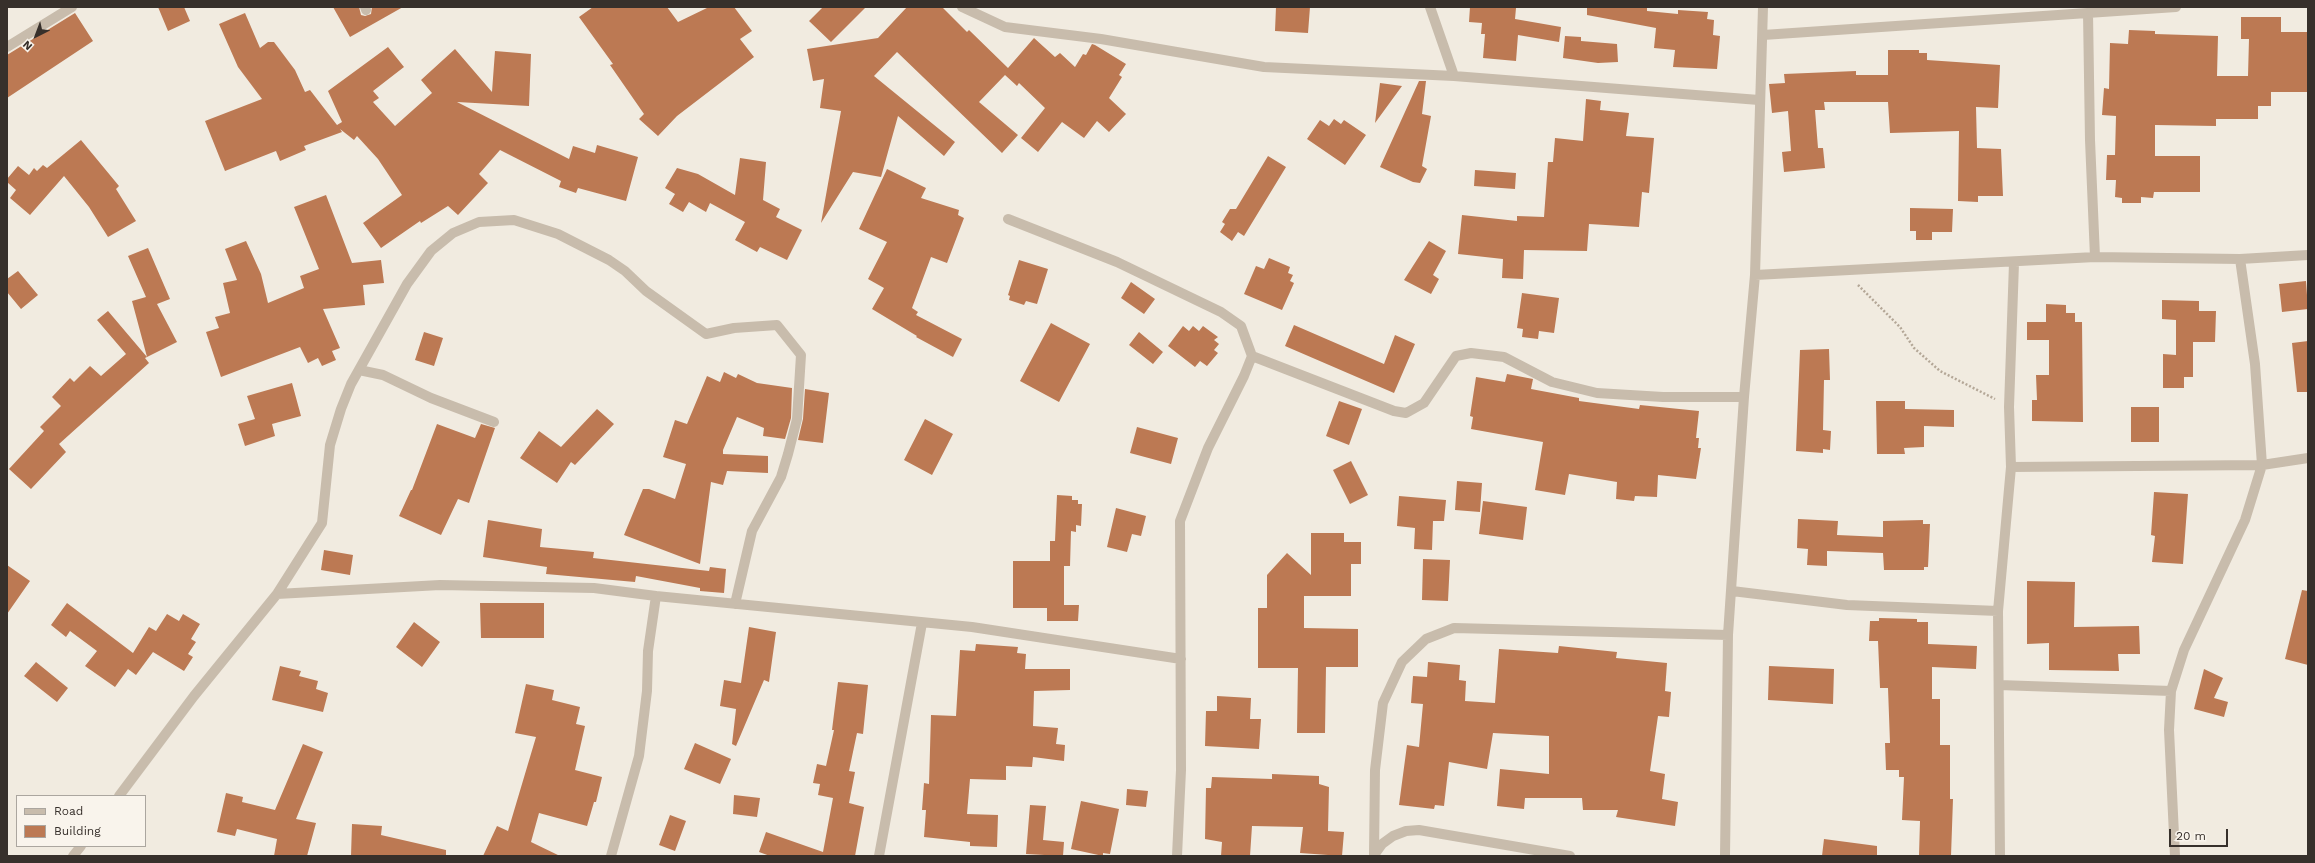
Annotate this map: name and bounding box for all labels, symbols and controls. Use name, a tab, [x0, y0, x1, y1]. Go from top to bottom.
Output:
north arrow	[16, 16, 56, 56]
text: N	[20, 38, 35, 53]
legend	[16, 795, 146, 847]
text: Road	[54, 804, 83, 818]
scale bar	[2171, 821, 2230, 847]
text: Building	[54, 824, 101, 838]
text: 20 m	[2176, 829, 2206, 843]

